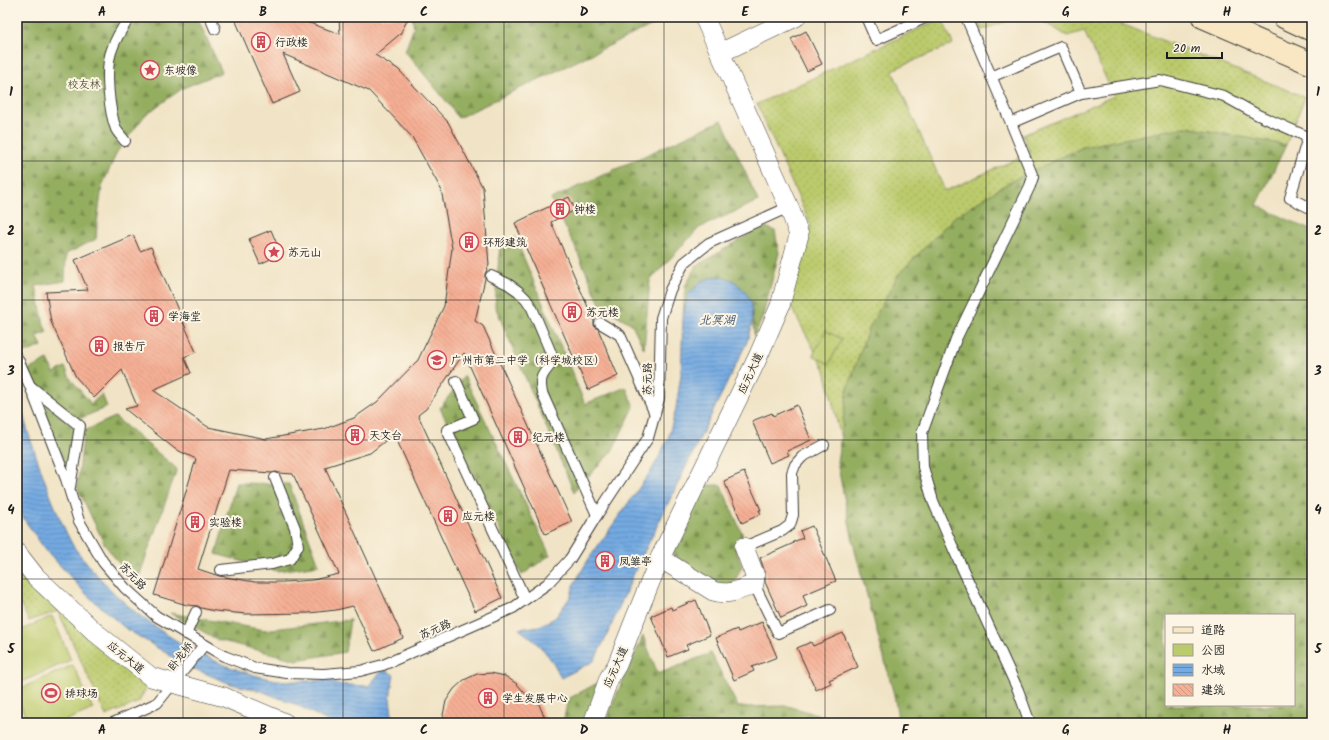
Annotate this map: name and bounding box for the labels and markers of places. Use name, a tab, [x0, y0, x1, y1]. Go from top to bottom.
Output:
building icon: 行政楼	[250, 31, 272, 53]
place label: 行政楼	[275, 34, 308, 52]
place icon: 东坡像	[139, 59, 161, 81]
place label: 东坡像	[164, 62, 197, 80]
building icon: 钟楼	[549, 198, 571, 220]
place label: 钟楼	[574, 201, 596, 219]
building icon: 环形建筑	[458, 231, 480, 253]
place label: 环形建筑	[483, 234, 527, 252]
place icon: 苏元山	[263, 241, 285, 263]
place label: 苏元山	[288, 244, 321, 262]
building icon: 苏元楼	[561, 301, 583, 323]
place label: 苏元楼	[586, 304, 619, 322]
building icon: 学海堂	[143, 305, 165, 327]
place label: 学海堂	[168, 308, 201, 326]
building icon: 报告厅	[88, 335, 110, 357]
place label: 报告厅	[113, 338, 146, 356]
school or university icon: 广州市第二中学（科学城校区）	[426, 349, 448, 371]
place label: 广州市第二中学（科学城校区）	[451, 352, 605, 370]
building icon: 天文台	[344, 424, 366, 446]
building icon: 纪元楼	[507, 426, 529, 448]
place label: 天文台	[369, 427, 402, 445]
place label: 纪元楼	[532, 429, 565, 447]
building icon: 应元楼	[437, 505, 459, 527]
place label: 应元楼	[462, 508, 495, 526]
building icon: 实验楼	[184, 511, 206, 533]
place label: 实验楼	[209, 514, 242, 532]
building icon: 凤雏亭	[594, 550, 616, 572]
place label: 凤雏亭	[619, 553, 652, 571]
sports icon: 排球场	[40, 682, 62, 704]
place label: 排球场	[65, 685, 98, 703]
building icon: 学生发展中心	[477, 687, 499, 709]
place label: 学生发展中心	[502, 690, 568, 708]

